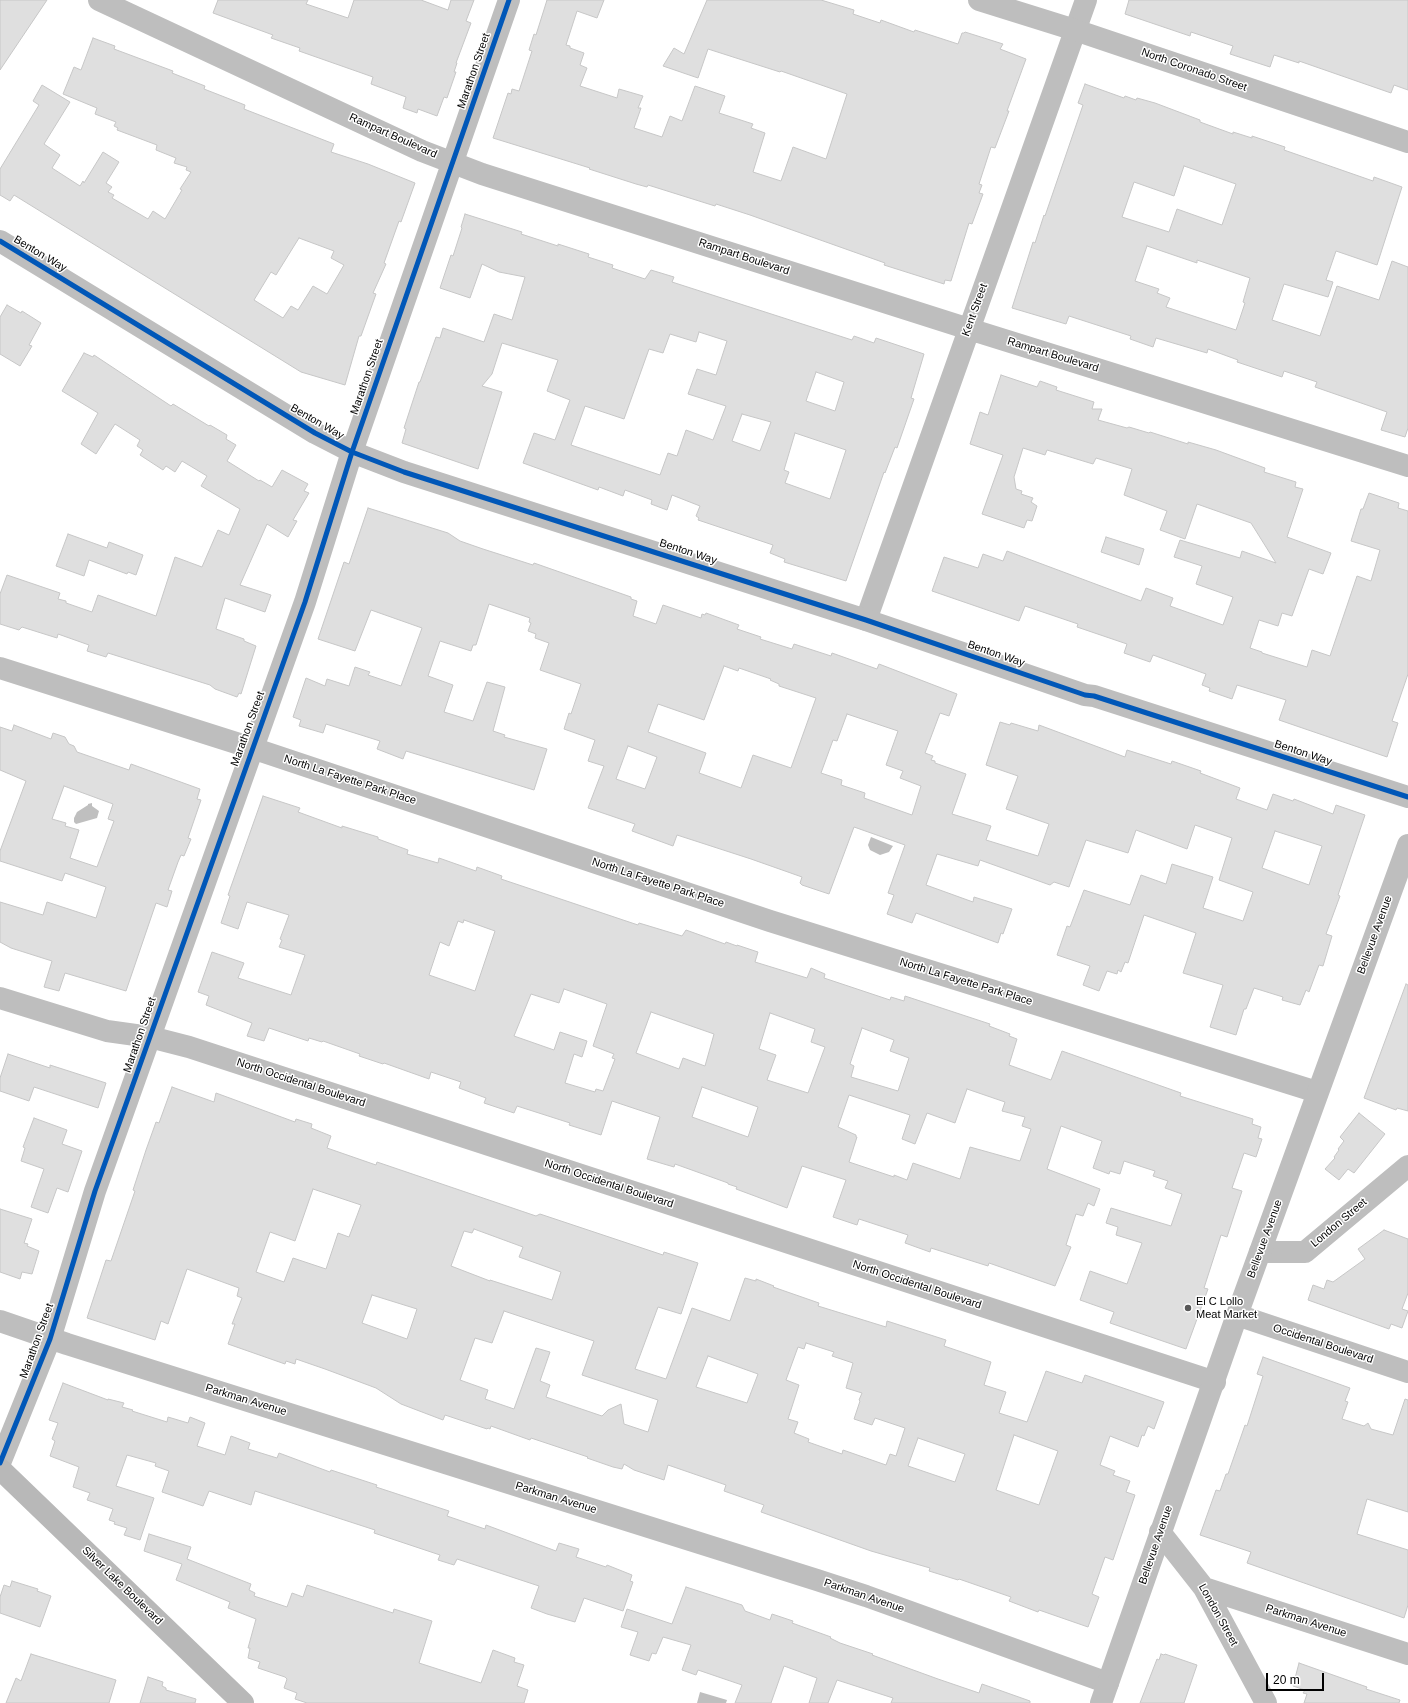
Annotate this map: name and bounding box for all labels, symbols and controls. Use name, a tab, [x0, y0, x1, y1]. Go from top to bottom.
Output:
street label: Marathon Street	[455, 32, 493, 110]
street label: North Coronado Street	[1140, 46, 1248, 94]
street label: Rampart Boulevard	[347, 111, 439, 161]
street label: Benton Way	[11, 233, 69, 275]
street label: Rampart Boulevard	[697, 236, 791, 278]
street label: Kent Street	[959, 282, 991, 338]
street label: Rampart Boulevard	[1006, 335, 1100, 375]
street label: Marathon Street	[348, 338, 386, 416]
street label: Benton Way	[288, 401, 346, 443]
street label: Benton Way	[658, 537, 718, 567]
street label: Benton Way	[966, 638, 1026, 670]
street label: Marathon Street	[228, 690, 268, 768]
street label: Benton Way	[1273, 738, 1333, 768]
street label: North La Fayette Park Place	[282, 752, 418, 808]
street label: North La Fayette Park Place	[590, 855, 726, 911]
street label: Bellevue Avenue	[1355, 894, 1395, 976]
street label: North La Fayette Park Place	[898, 955, 1034, 1009]
street label: Marathon Street	[121, 996, 159, 1074]
street label: North Occidental Boulevard	[235, 1056, 367, 1110]
street label: North Occidental Boulevard	[543, 1157, 675, 1211]
street label: London Street	[1308, 1196, 1370, 1250]
street label: Bellevue Avenue	[1245, 1198, 1285, 1280]
street label: North Occidental Boulevard	[851, 1258, 983, 1312]
place label: El C Lollo Meat Market	[1196, 1295, 1257, 1321]
street label: Marathon Street	[17, 1302, 57, 1380]
marker: El C Lollo Meat Market	[1183, 1303, 1193, 1313]
street label: Occidental Boulevard	[1271, 1322, 1375, 1366]
street label: Parkman Avenue	[204, 1381, 288, 1419]
street label: Parkman Avenue	[514, 1479, 598, 1517]
street label: Bellevue Avenue	[1136, 1504, 1176, 1586]
street label: Silver Lake Boulevard	[79, 1544, 165, 1628]
street label: Parkman Avenue	[822, 1576, 906, 1616]
street label: London Street	[1195, 1582, 1241, 1648]
street label: Parkman Avenue	[1264, 1602, 1348, 1640]
scale bar	[1268, 1665, 1326, 1691]
text: 20 m	[1273, 1673, 1300, 1687]

